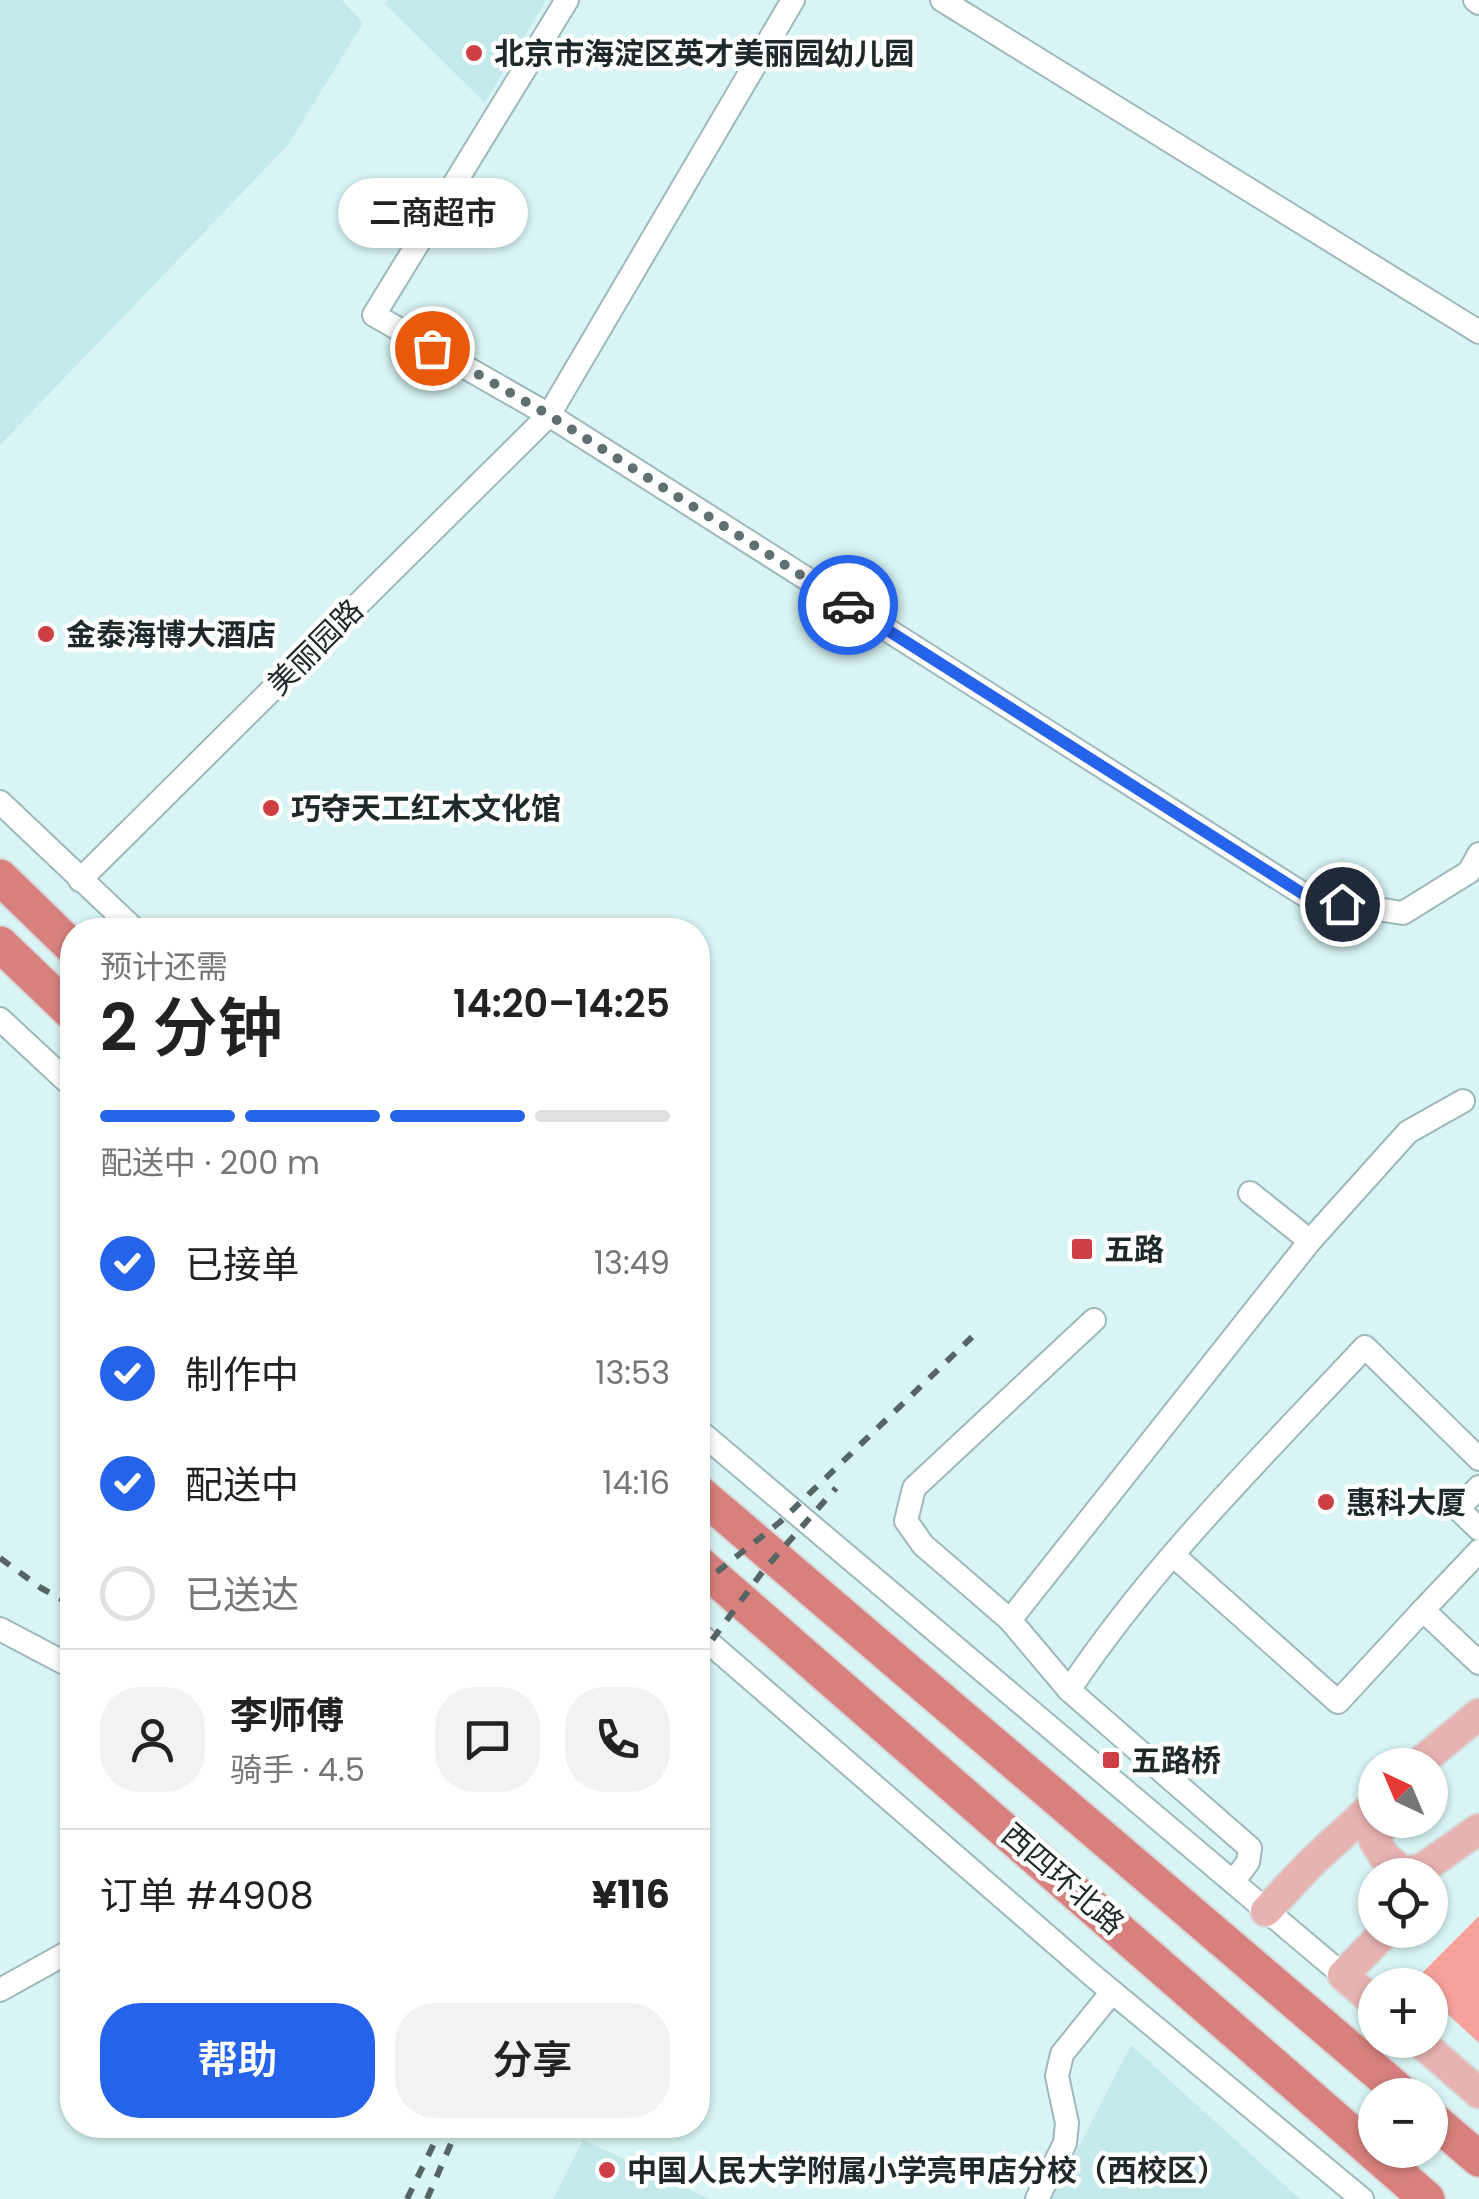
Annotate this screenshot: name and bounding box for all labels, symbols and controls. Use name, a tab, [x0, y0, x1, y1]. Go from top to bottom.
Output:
place label: 北京市海淀区英才美丽园幼儿园	[494, 32, 914, 75]
marker: 北京市海淀区英才美丽园幼儿园	[463, 42, 485, 64]
callout: 二商超市	[337, 178, 527, 248]
text: 二商超市	[369, 190, 497, 235]
pin	[390, 306, 475, 391]
icon: bag	[405, 321, 460, 376]
courier	[798, 555, 898, 655]
icon: car	[821, 578, 876, 633]
street label: 美丽园路	[257, 589, 373, 705]
place label: 金泰海博大酒店	[66, 613, 276, 656]
marker: 金泰海博大酒店	[35, 623, 57, 645]
place label: 巧夺天工红木文化馆	[291, 787, 561, 830]
marker: 巧夺天工红木文化馆	[260, 797, 282, 819]
pin	[1300, 862, 1385, 947]
icon: home	[1315, 877, 1370, 932]
text: 预计还需	[100, 944, 228, 989]
text: 14:20–14:25	[453, 977, 670, 1030]
text: 2 分钟	[100, 983, 283, 1074]
text: 配送中 · 200 m	[100, 1140, 320, 1185]
place label: 五路	[1104, 1228, 1164, 1271]
icon: check	[100, 1236, 155, 1291]
marker: 五路	[1069, 1236, 1095, 1262]
text: 已接单	[185, 1238, 299, 1291]
text: 13:49	[594, 1240, 670, 1285]
icon: check	[100, 1346, 155, 1401]
text: 制作中	[185, 1348, 299, 1401]
text: 13:53	[595, 1350, 670, 1395]
icon: check	[100, 1456, 155, 1511]
text: 配送中	[185, 1458, 299, 1511]
text: 14:16	[602, 1460, 670, 1505]
place label: 惠科大厦	[1346, 1481, 1466, 1524]
marker: 惠科大厦	[1315, 1491, 1337, 1513]
text: 已送达	[185, 1568, 299, 1621]
button: person	[100, 1687, 205, 1792]
button: chat	[435, 1687, 540, 1792]
button: phone	[565, 1687, 670, 1792]
text: 李师傅	[230, 1689, 344, 1742]
place label: 五路桥	[1131, 1739, 1221, 1782]
text: 骑手 · 4.5	[230, 1747, 365, 1792]
north arrow	[1358, 1748, 1448, 1838]
map controls	[1358, 1748, 1448, 2168]
marker: 五路桥	[1100, 1749, 1122, 1771]
street label: 西四环北路	[992, 1814, 1134, 1944]
button: locate	[1358, 1858, 1448, 1948]
text: ¥116	[592, 1868, 670, 1921]
text: 订单 #4908	[100, 1869, 314, 1922]
button: +	[1358, 1968, 1448, 2058]
button: 帮助	[100, 2003, 375, 2118]
button: 分享	[395, 2003, 670, 2118]
button: −	[1358, 2078, 1448, 2168]
place label: 中国人民大学附属小学亮甲店分校（西校区）	[627, 2149, 1227, 2192]
marker: 中国人民大学附属小学亮甲店分校（西校区）	[596, 2159, 618, 2181]

